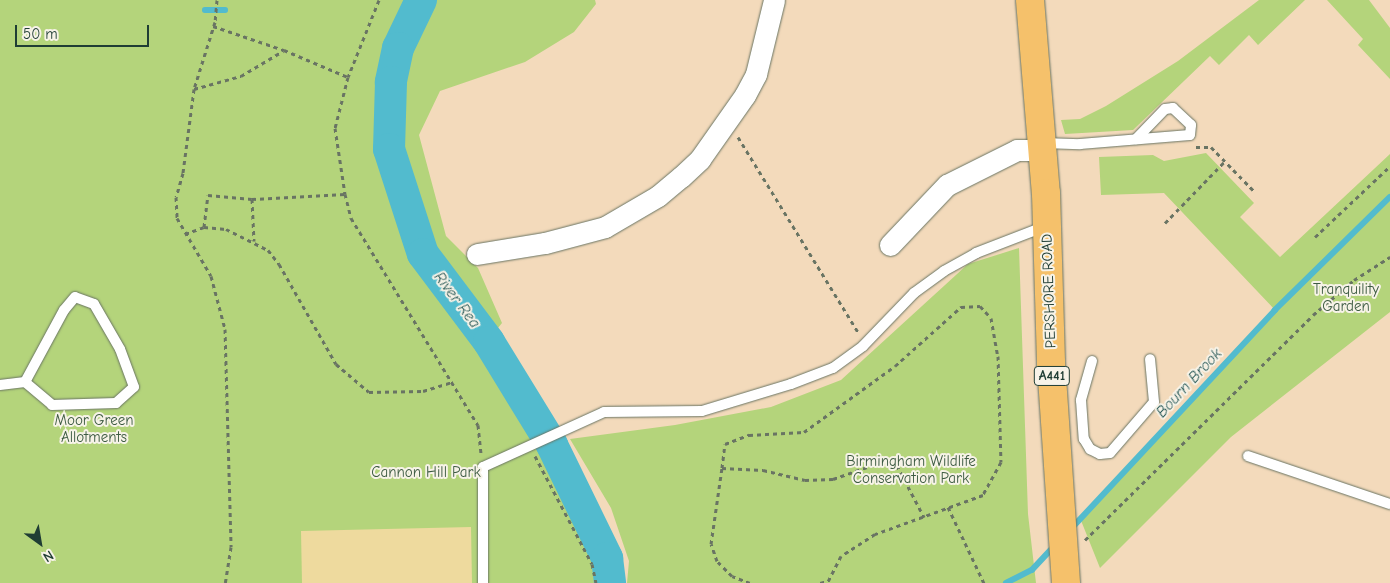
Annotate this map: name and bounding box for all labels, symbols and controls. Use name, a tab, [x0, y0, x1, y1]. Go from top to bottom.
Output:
scale bar	[18, 15, 151, 47]
text: 50 m	[23, 25, 58, 43]
street label: PERSHORE ROAD	[1038, 233, 1060, 349]
water label: River Rea	[430, 268, 484, 332]
park label: Tranquility Garden	[1313, 280, 1379, 315]
water label: Bourn Brook	[1152, 344, 1226, 422]
road number: A441	[1033, 364, 1071, 388]
park label: Moor Green Allotments	[54, 411, 134, 446]
park label: Birmingham Wildlife Conservation Park	[846, 452, 976, 487]
park label: Cannon Hill Park	[371, 464, 481, 482]
north arrow	[15, 518, 65, 568]
text: N	[40, 547, 57, 566]

